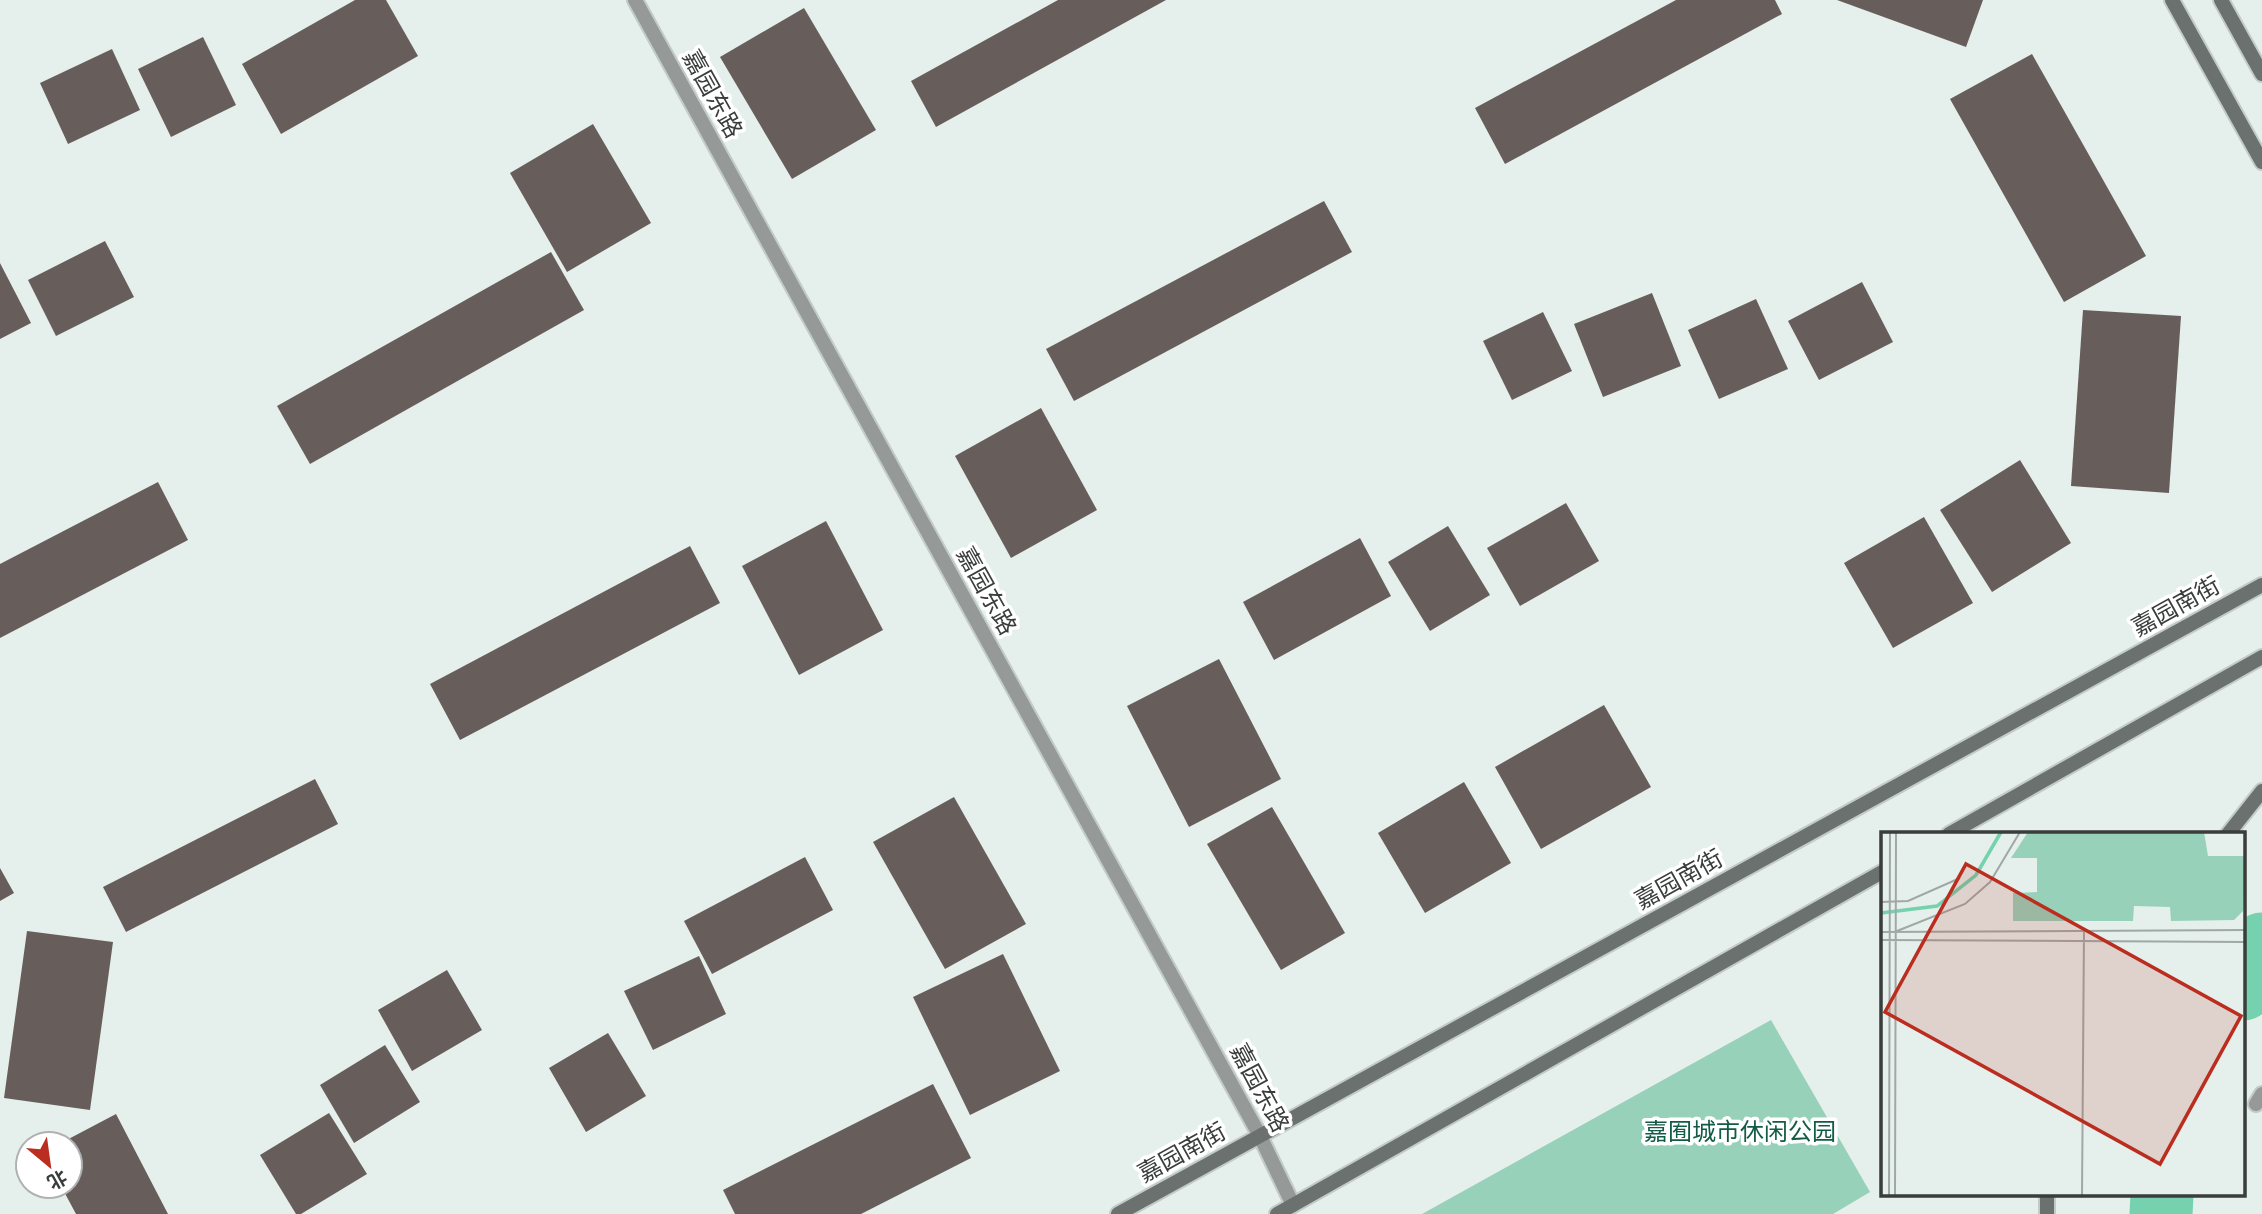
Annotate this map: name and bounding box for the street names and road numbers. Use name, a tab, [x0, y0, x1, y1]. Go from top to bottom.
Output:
street label: 嘉园东路	[676, 45, 748, 143]
street label: 嘉园东路	[950, 542, 1022, 640]
street label: 嘉园南街	[2127, 571, 2225, 643]
street label: 嘉园南街	[1630, 844, 1728, 916]
street label: 嘉园东路	[1224, 1039, 1294, 1137]
street label: 嘉园南街	[1133, 1117, 1231, 1189]

